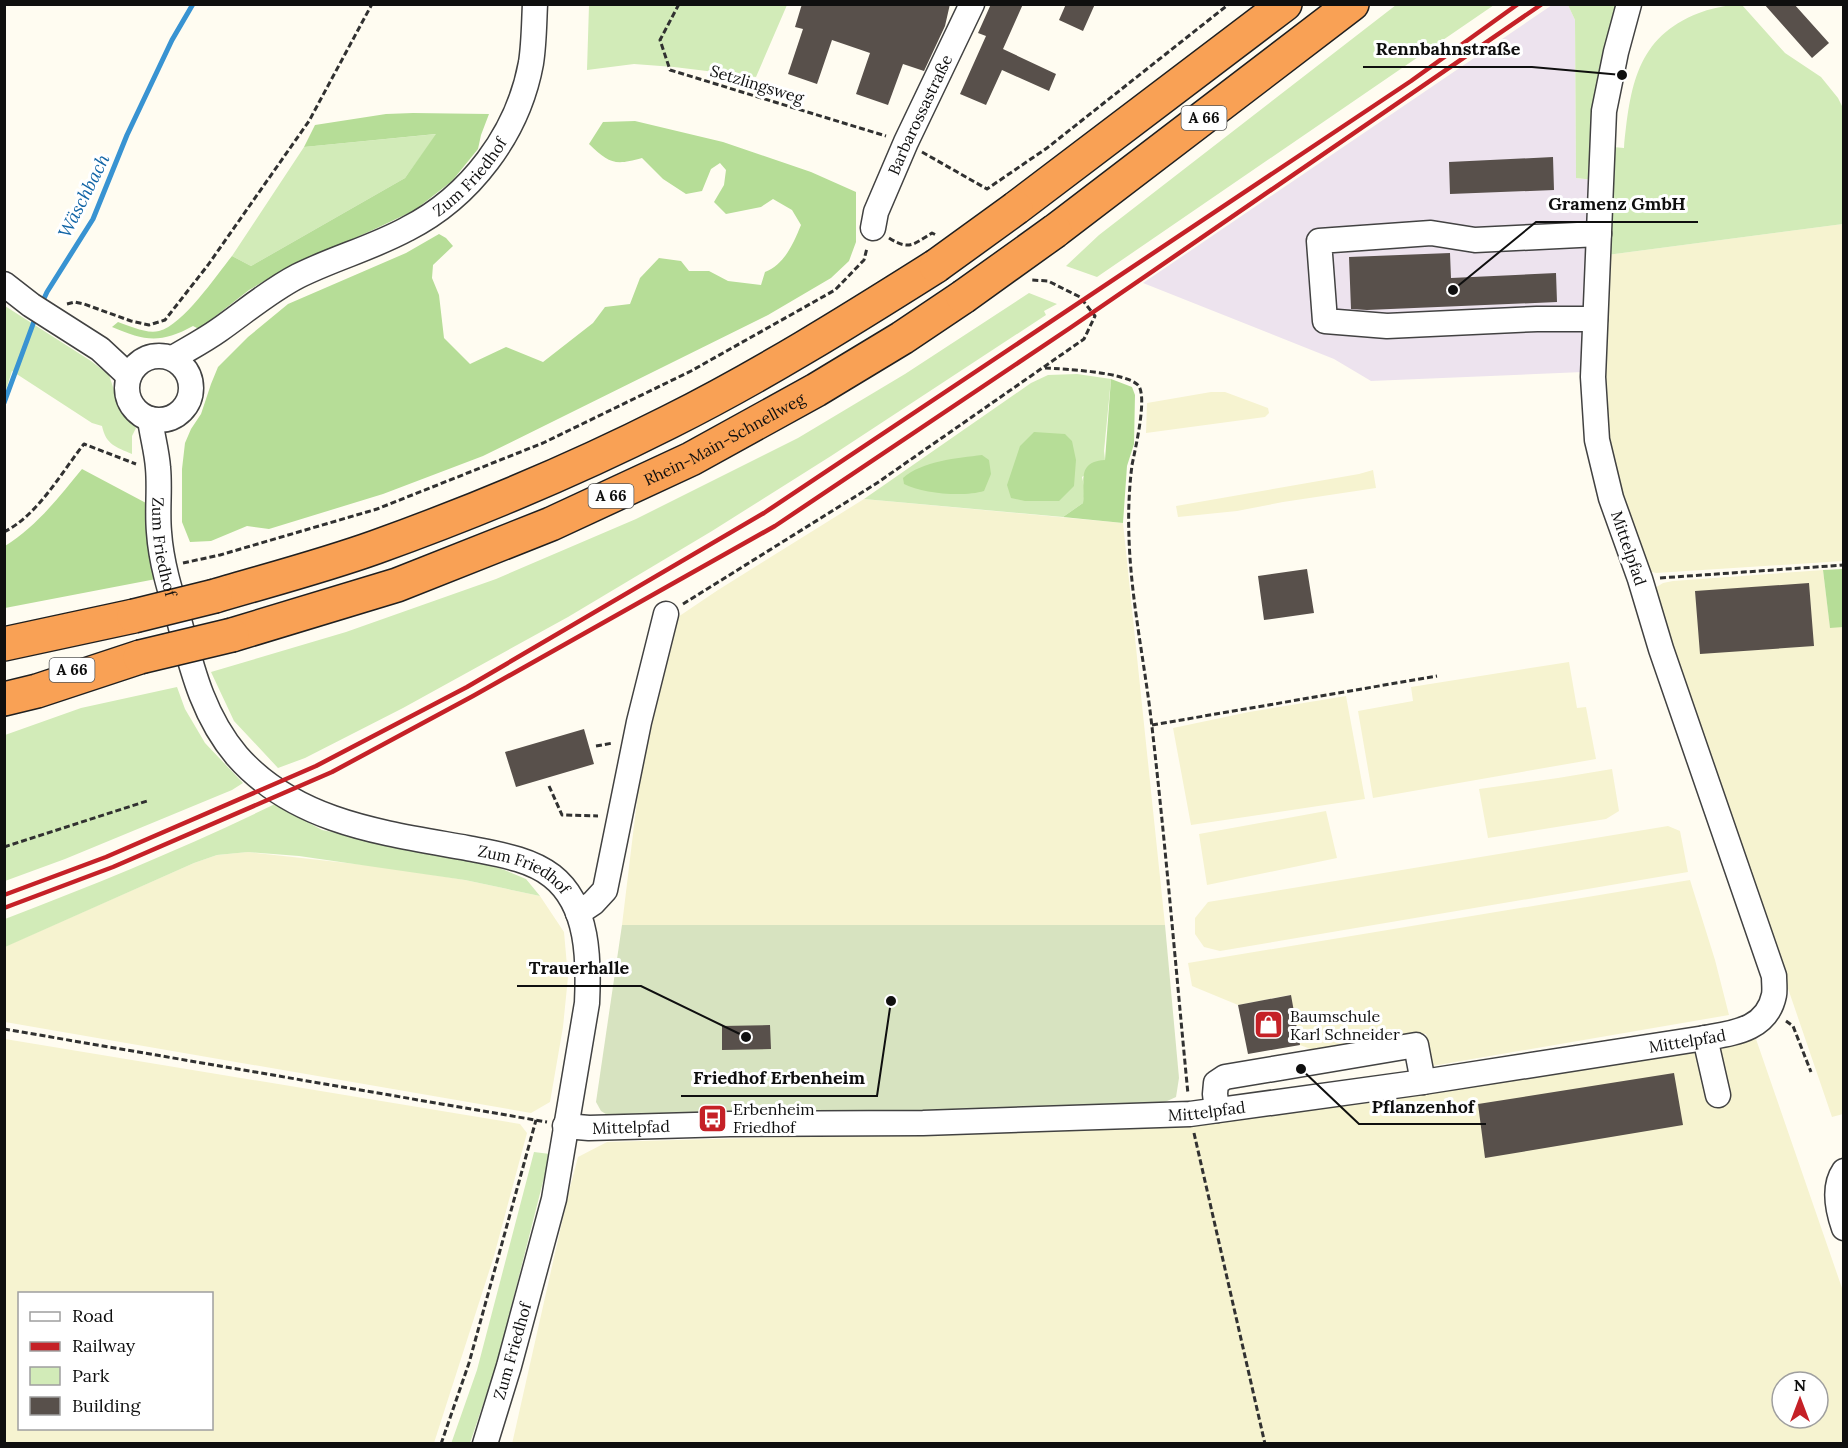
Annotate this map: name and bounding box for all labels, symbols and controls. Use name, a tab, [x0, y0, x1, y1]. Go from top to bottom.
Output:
callout: Rennbahnstraße	[1363, 31, 1532, 67]
text: Rennbahnstraße	[1376, 37, 1521, 60]
street label: Barbarossastraße	[883, 51, 956, 178]
street label: Setzlingsweg	[708, 60, 807, 108]
road number: A 66	[1182, 106, 1226, 130]
street label: Zum Friedhof	[429, 132, 512, 220]
water label: Wäschbach	[53, 149, 115, 242]
callout: Gramenz GmbH	[1536, 186, 1698, 222]
text: Gramenz GmbH	[1548, 192, 1686, 215]
street label: Rhein-Main-Schnellweg	[640, 388, 809, 490]
road number: A 66	[588, 484, 634, 508]
street label: Zum Friedhof	[148, 497, 182, 600]
street label: Mittelpfad	[1607, 508, 1651, 588]
road number: A 66	[50, 658, 94, 682]
street label: Zum Friedhof	[476, 840, 576, 899]
callout: Trauerhalle	[517, 950, 641, 986]
text: Trauerhalle	[529, 956, 630, 979]
place label: Baumschule Karl Schneider	[1290, 1006, 1400, 1044]
shop icon: Baumschule Karl Schneider	[1253, 1009, 1285, 1041]
street label: Mittelpfad	[1647, 1024, 1728, 1057]
callout: Friedhof Erbenheim	[681, 1060, 877, 1096]
text: Friedhof Erbenheim	[693, 1066, 865, 1089]
callout: Pflanzenhof	[1359, 1088, 1486, 1124]
text: Pflanzenhof	[1372, 1095, 1476, 1118]
street label: Mittelpfad	[1167, 1096, 1247, 1125]
place label: Erbenheim Friedhof	[733, 1099, 815, 1137]
bus stop icon: Erbenheim Friedhof	[696, 1102, 728, 1134]
street label: Mittelpfad	[592, 1116, 671, 1138]
legend	[18, 1292, 213, 1430]
street label: Zum Friedhof	[489, 1299, 536, 1402]
text: Road	[72, 1304, 114, 1327]
text: Railway	[72, 1334, 136, 1357]
text: Park	[72, 1364, 110, 1387]
north arrow	[1770, 1370, 1830, 1430]
text: N	[1794, 1375, 1806, 1395]
text: Building	[72, 1394, 142, 1417]

